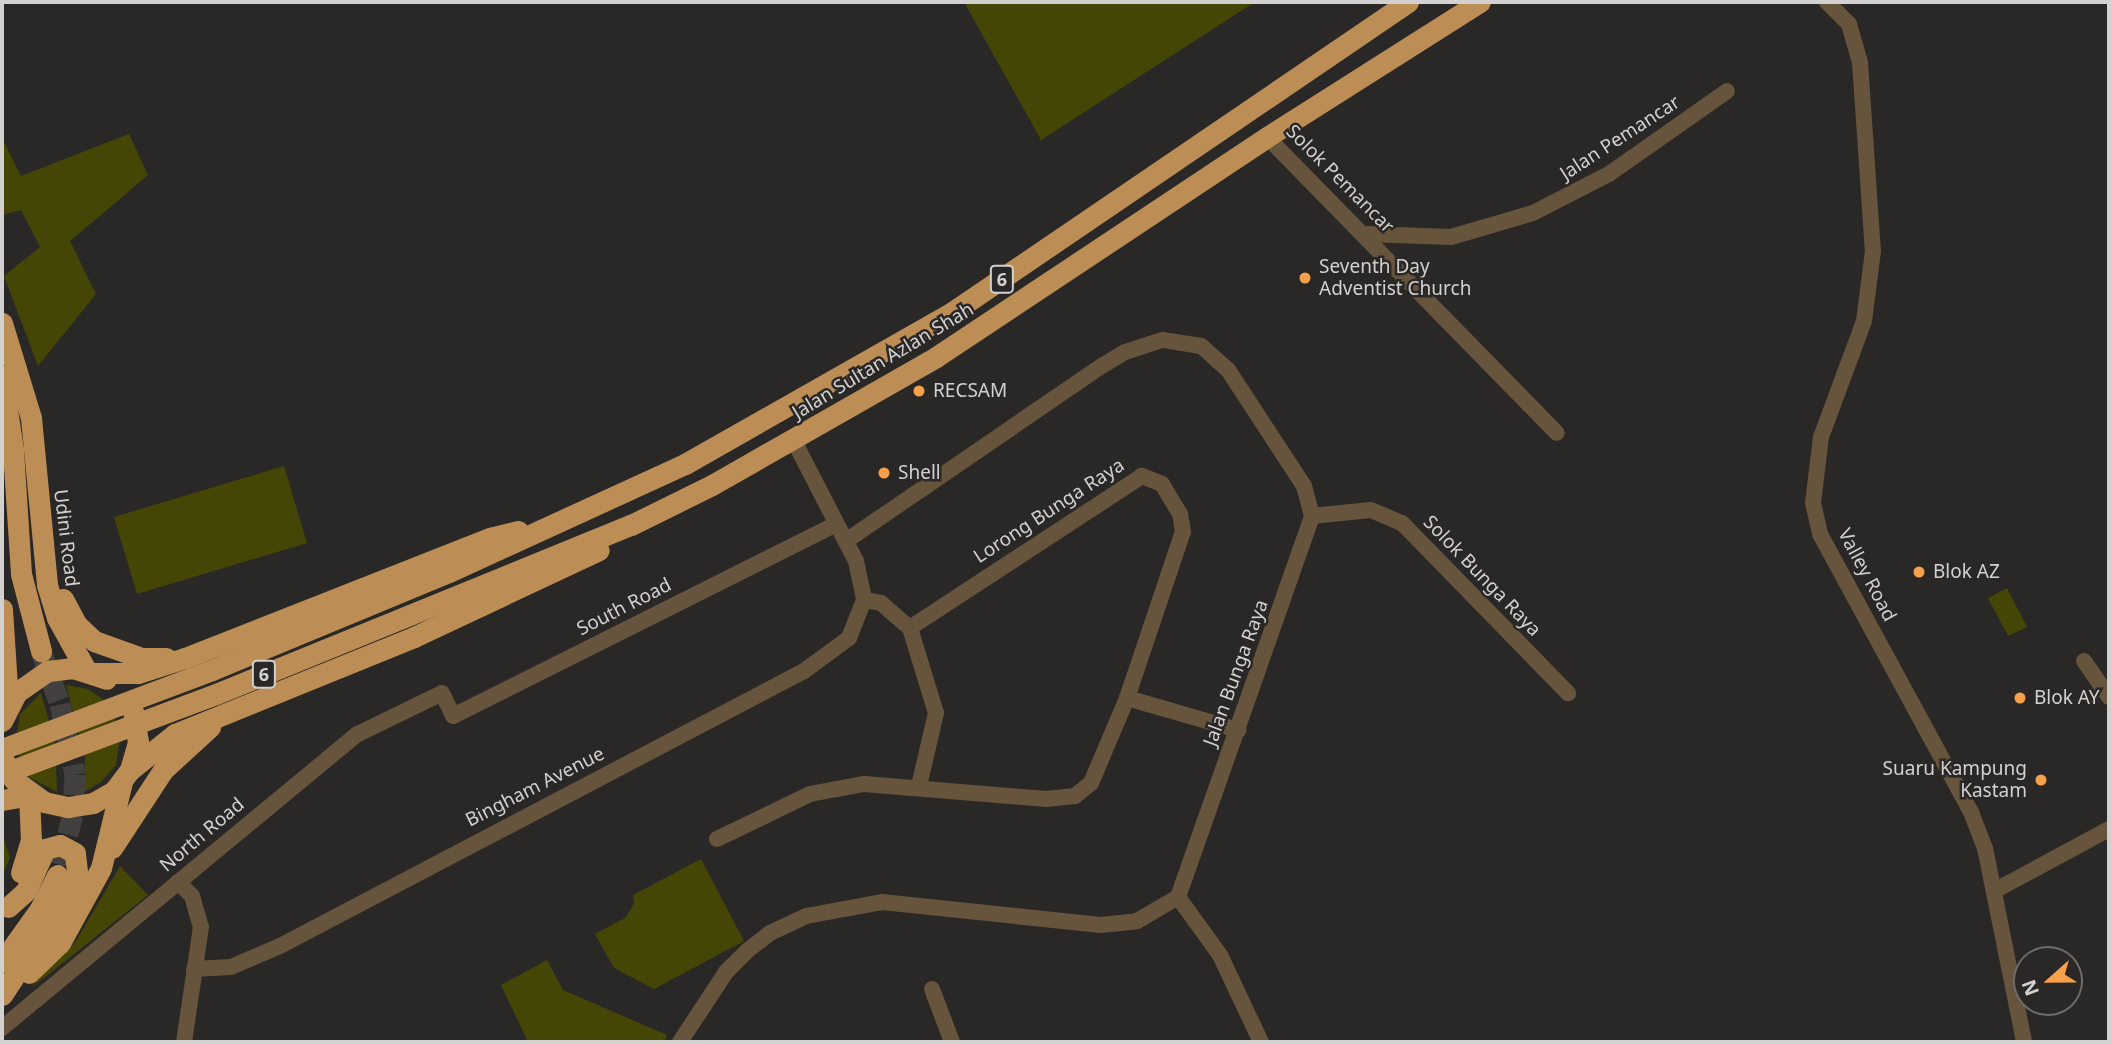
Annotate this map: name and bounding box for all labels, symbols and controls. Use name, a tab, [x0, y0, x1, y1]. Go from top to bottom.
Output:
street label: Jalan Pemancar	[1556, 91, 1684, 185]
street label: Solok Pemancar	[1281, 120, 1399, 238]
place label: Seventh Day Adventist Church	[1319, 256, 1471, 300]
road number: 6	[990, 264, 1014, 293]
marker: Seventh Day Adventist Church	[1297, 270, 1313, 286]
street label: Jalan Sultan Azlan Shah	[788, 298, 978, 424]
place label: RECSAM	[933, 380, 1007, 402]
marker: RECSAM	[911, 383, 927, 399]
street label: Lorong Bunga Raya	[970, 454, 1128, 568]
place label: Shell	[898, 462, 941, 484]
marker: Shell	[876, 465, 892, 481]
street label: Udini Road	[49, 488, 83, 588]
street label: Solok Bunga Raya	[1418, 511, 1546, 641]
street label: Valley Road	[1833, 525, 1901, 625]
place label: Blok AZ	[1933, 561, 2000, 583]
marker: Blok AZ	[1911, 564, 1927, 580]
street label: South Road	[573, 573, 675, 641]
street label: Jalan Bunga Raya	[1199, 597, 1273, 749]
road number: 6	[252, 660, 276, 688]
place label: Blok AY	[2034, 687, 2100, 709]
marker: Blok AY	[2012, 690, 2028, 706]
street label: Bingham Avenue	[462, 742, 608, 832]
place label: Suaru Kampung Kastam	[1883, 758, 2027, 802]
marker: Suaru Kampung Kastam	[2033, 772, 2049, 788]
street label: North Road	[155, 793, 249, 877]
north arrow	[2013, 946, 2083, 1016]
text: N	[2015, 976, 2045, 1000]

